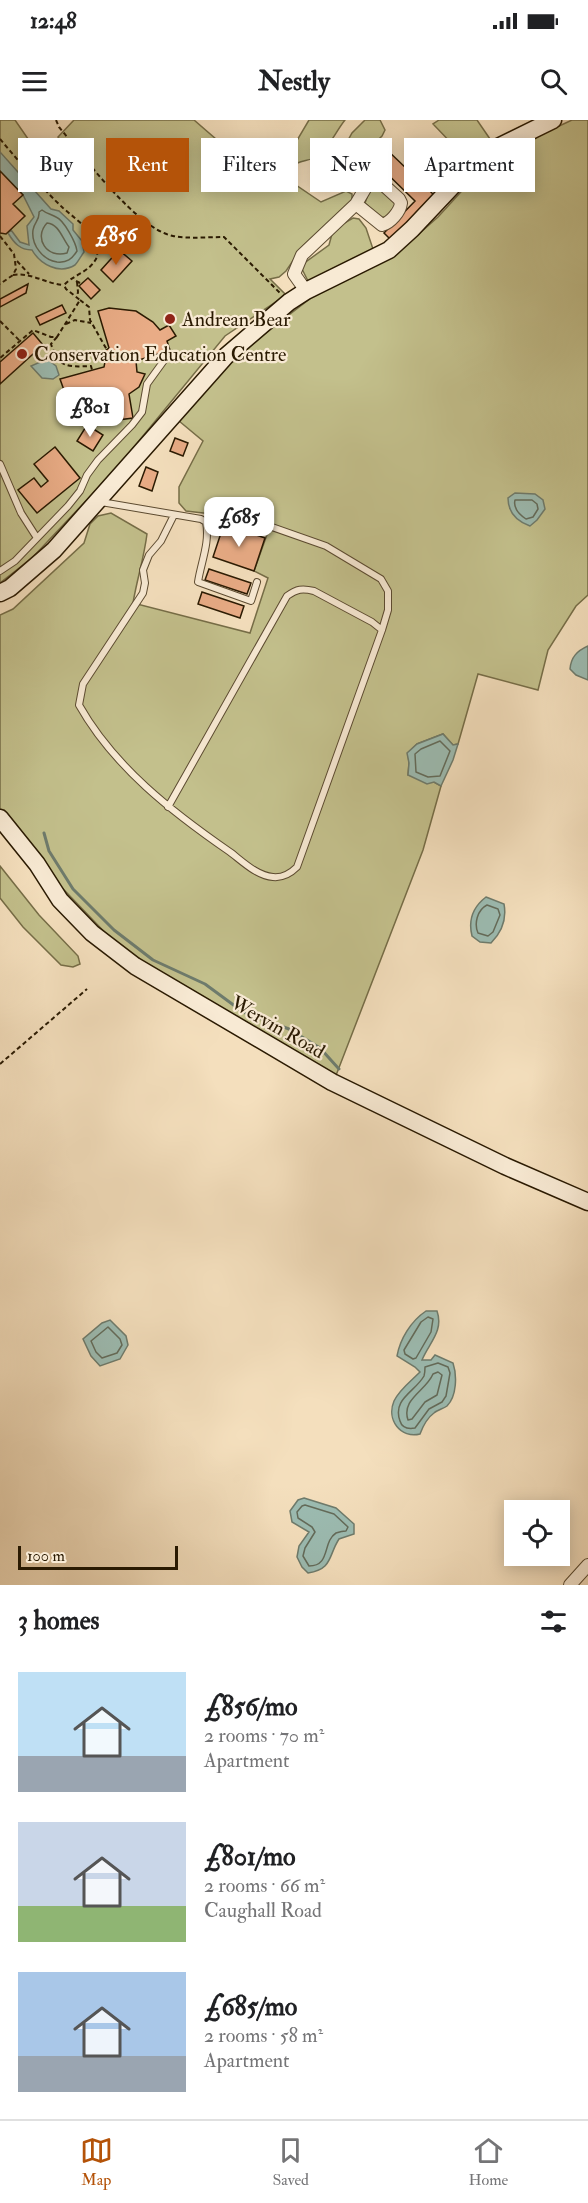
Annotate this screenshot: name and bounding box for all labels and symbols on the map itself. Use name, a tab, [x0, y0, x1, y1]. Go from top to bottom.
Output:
pin: £856	[80, 215, 152, 266]
place label: Andrean Bear	[181, 307, 291, 332]
marker: Andrean Bear	[163, 312, 177, 326]
place label: Conservation Education Centre	[34, 342, 286, 367]
marker: Conservation Education Centre	[15, 347, 29, 361]
pin: £801	[54, 387, 126, 438]
pin: £685	[203, 497, 275, 548]
street label: Wervin Road	[225, 989, 330, 1064]
scale bar	[18, 1543, 178, 1570]

